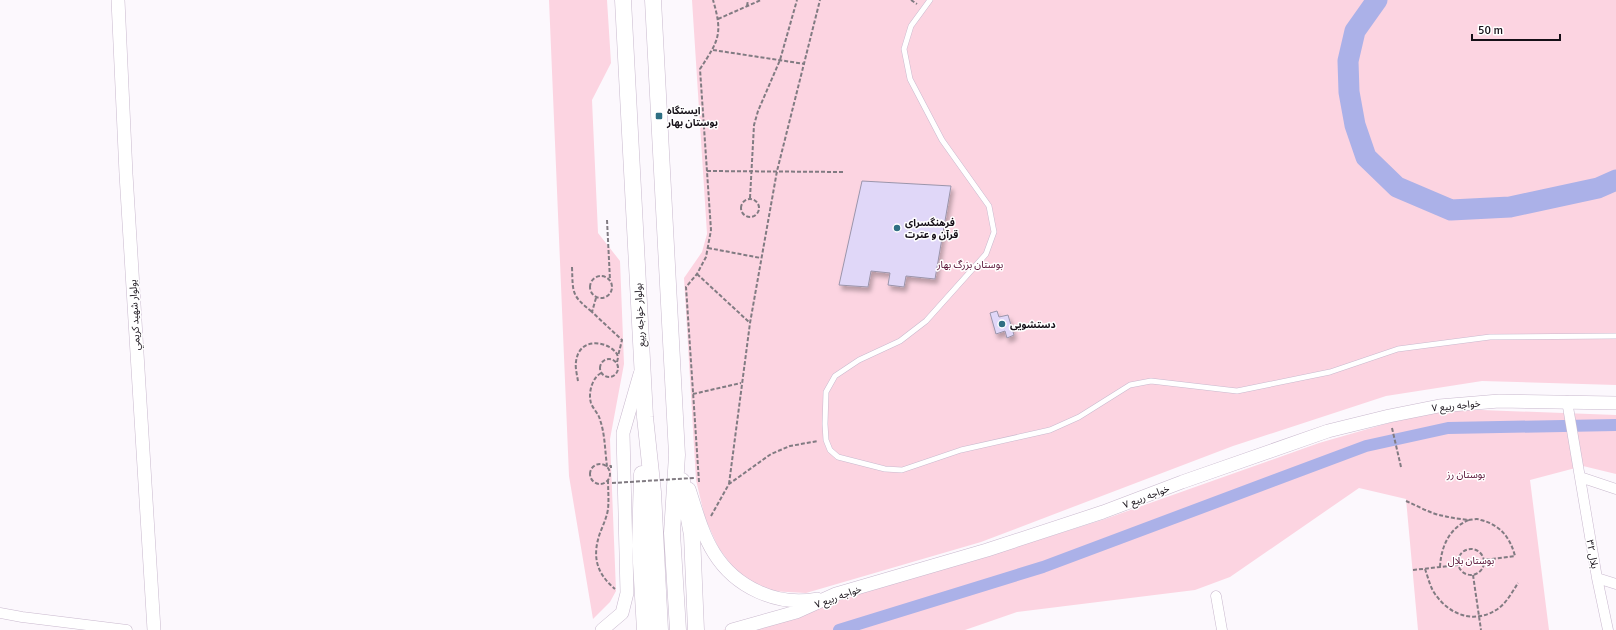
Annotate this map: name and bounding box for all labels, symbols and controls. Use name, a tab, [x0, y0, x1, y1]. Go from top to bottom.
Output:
scale bar	[1472, 16, 1560, 42]
text: 50 m	[1478, 23, 1503, 38]
place label: ایستگاه بوستان بهار	[666, 105, 718, 129]
marker: ایستگاه بوستان بهار	[654, 111, 664, 121]
place label: فرهنگسرای قرآن و عترت	[905, 217, 958, 241]
marker: فرهنگسرای قرآن و عترت	[892, 223, 902, 233]
park label: بوستان بزرگ بهار	[936, 259, 1003, 271]
street label: بولوار شهيد كريمي	[127, 279, 144, 351]
street label: بولوار خواجه ربیع	[632, 282, 649, 347]
marker: دستشویی	[997, 319, 1007, 329]
place label: دستشویی	[1010, 319, 1056, 331]
street label: خواجه ربیع ۷	[1431, 397, 1481, 416]
park label: بوستان رز	[1446, 469, 1485, 481]
street label: خواجه ربیع ۷	[1121, 483, 1172, 512]
street label: بلال ۳۲	[1584, 539, 1601, 570]
park label: بوستان بلال	[1448, 555, 1495, 567]
street label: خواجه ربیع ۷	[813, 583, 864, 612]

